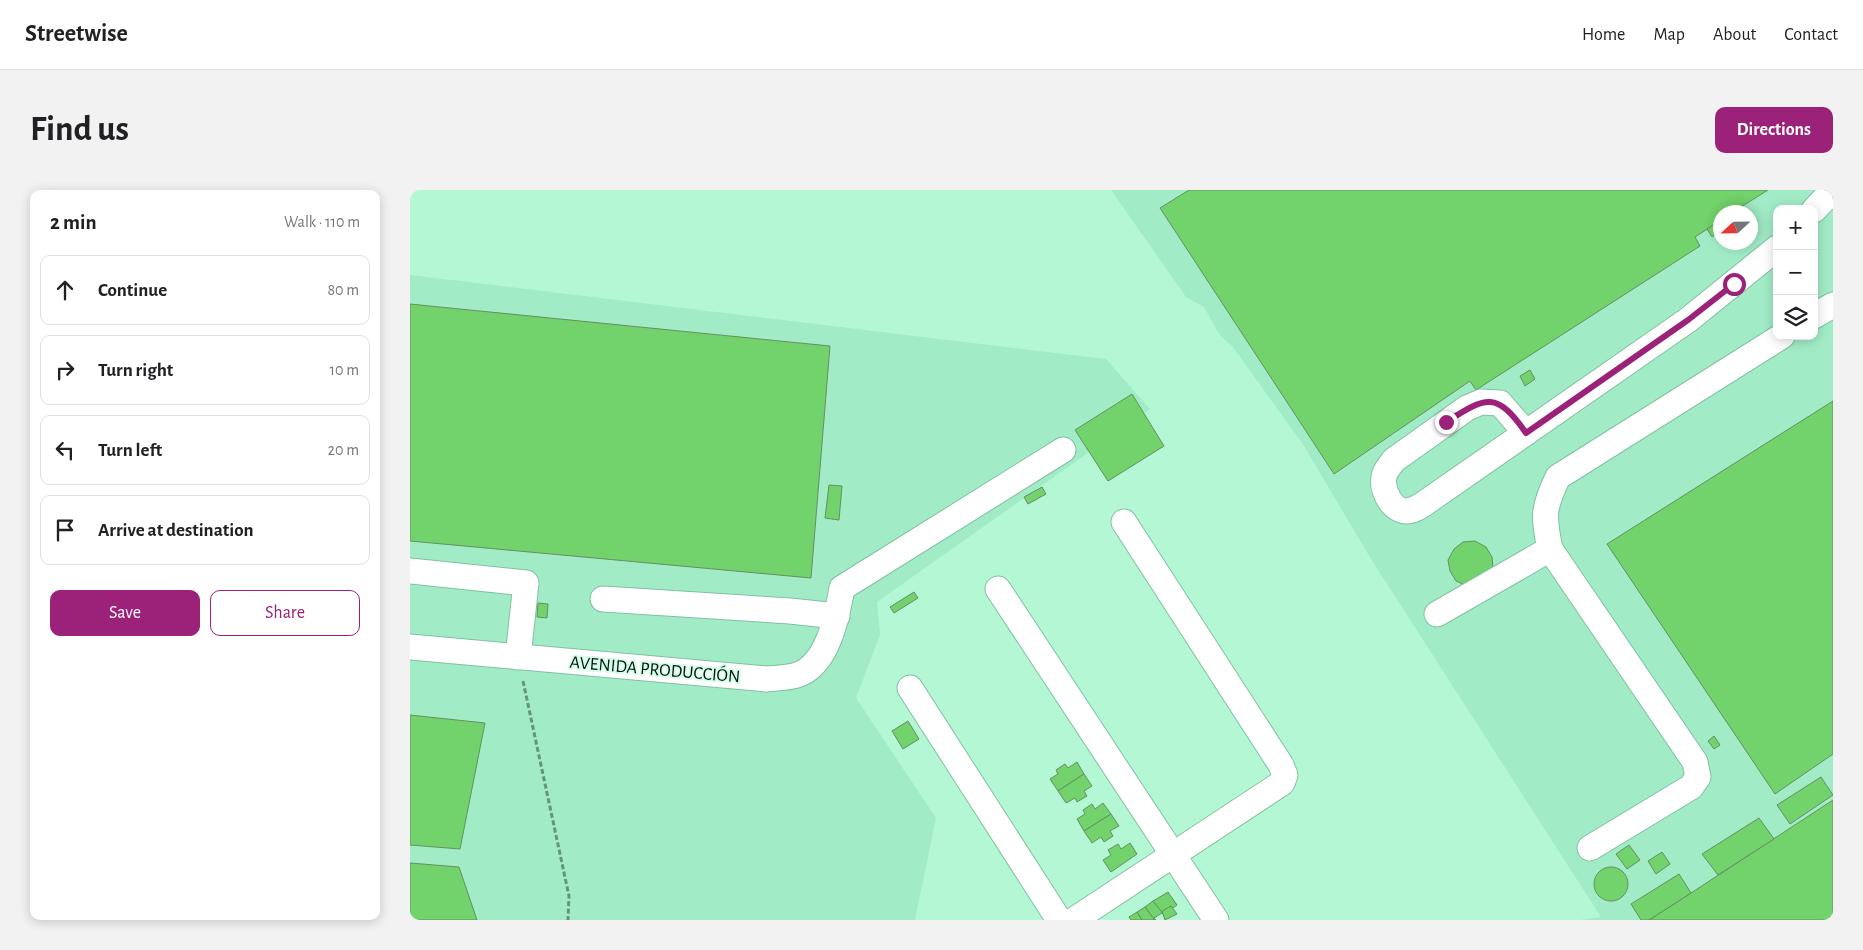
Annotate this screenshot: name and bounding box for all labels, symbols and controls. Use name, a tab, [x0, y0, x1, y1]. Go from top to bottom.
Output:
text: Streetwise	[25, 22, 128, 46]
text: Home	[1582, 26, 1625, 44]
text: Map	[1653, 26, 1685, 44]
text: About	[1713, 26, 1756, 44]
text: Contact	[1784, 26, 1838, 44]
button: Directions	[1715, 107, 1833, 153]
text: Find us	[30, 112, 129, 147]
north arrow	[1713, 205, 1758, 250]
map controls	[1773, 205, 1818, 340]
button: +	[1773, 205, 1818, 250]
text: 2 min	[50, 212, 97, 233]
text: Walk · 110 m	[284, 214, 360, 230]
button: −	[1773, 250, 1818, 295]
route start	[1723, 273, 1746, 296]
icon: ahead	[51, 276, 79, 304]
text: Continue	[98, 281, 167, 300]
text: 80 m	[328, 282, 359, 298]
button: layers	[1773, 295, 1818, 340]
icon: right	[51, 356, 79, 384]
text: Turn right	[98, 361, 173, 380]
text: 10 m	[330, 362, 359, 378]
route end	[1435, 411, 1458, 434]
icon: left	[51, 436, 79, 464]
text: Turn left	[98, 441, 162, 460]
text: 20 m	[328, 442, 359, 458]
icon: arrive	[51, 516, 79, 544]
text: Arrive at destination	[98, 521, 254, 540]
button: Save	[50, 590, 200, 636]
button: Share	[210, 590, 360, 636]
street label: AVENIDA PRODUCCIÓN	[569, 651, 741, 686]

